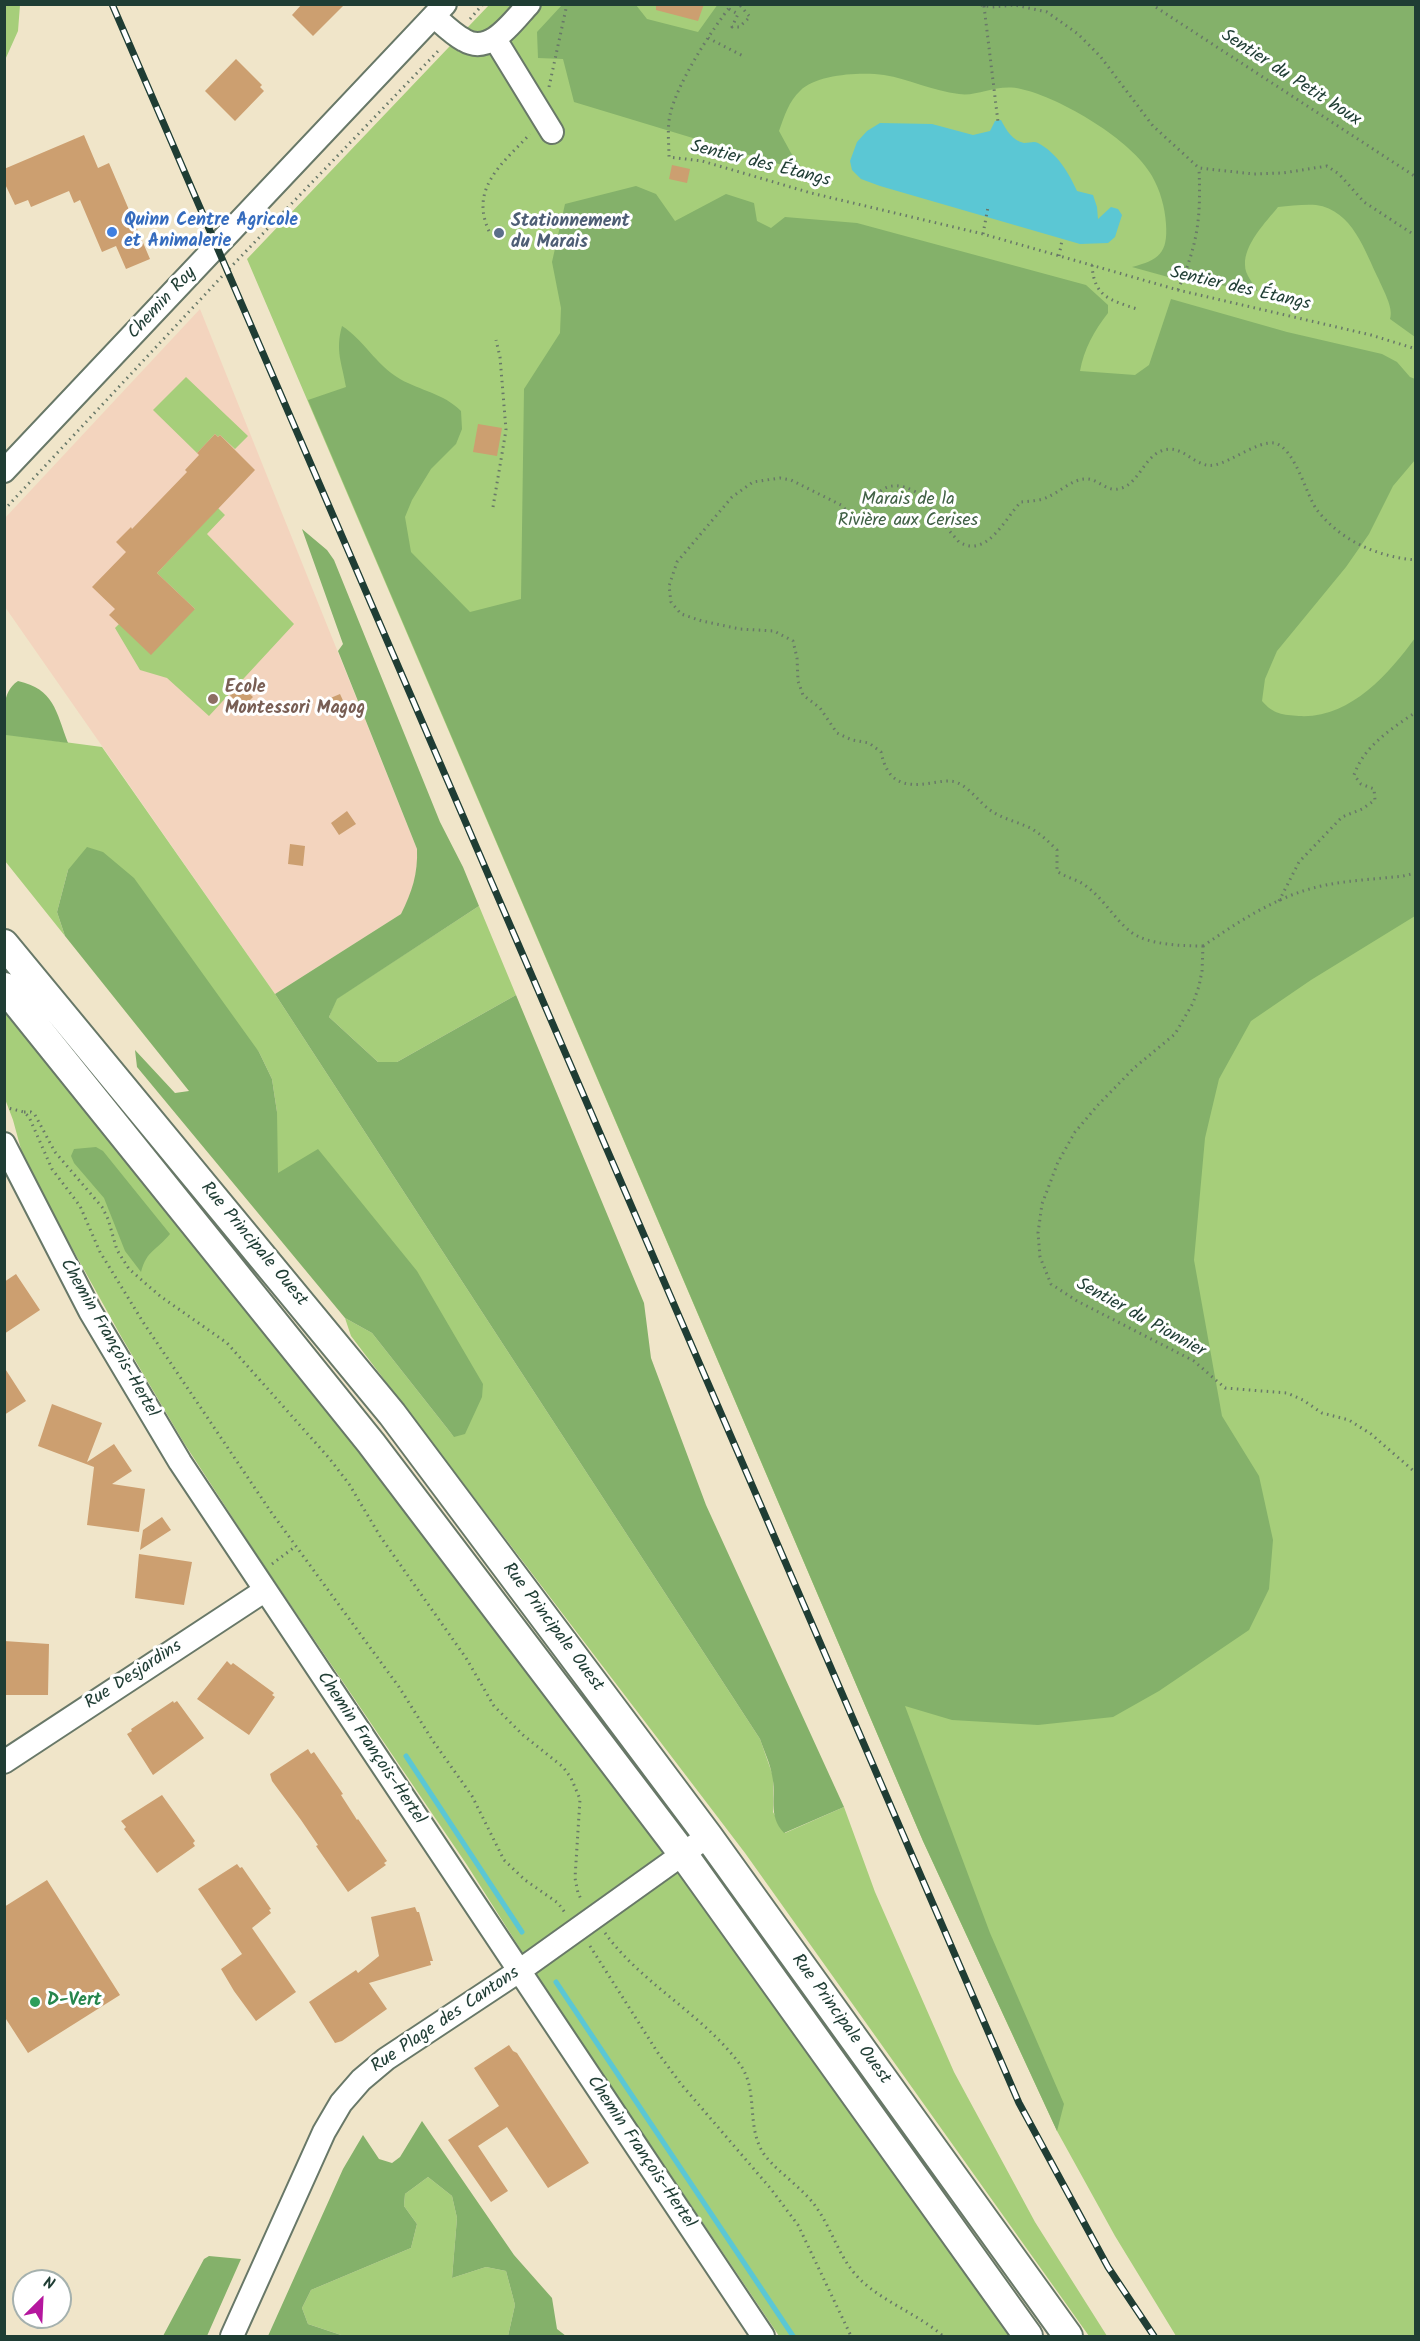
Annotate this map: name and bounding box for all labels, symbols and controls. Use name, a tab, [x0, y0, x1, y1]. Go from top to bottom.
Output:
street label: Sentier du Petit houx	[1216, 26, 1364, 132]
street label: Sentier des Étangs	[688, 137, 832, 193]
place label: Quinn Centre Agricole et Animalerie	[124, 211, 298, 254]
place label: Stationnement du Marais	[511, 212, 630, 254]
marker: Quinn Centre Agricole et Animalerie	[105, 225, 119, 239]
marker: Stationnement du Marais	[492, 226, 506, 240]
street label: Chemin Roy	[124, 263, 202, 345]
street label: Sentier des Étangs	[1168, 263, 1312, 317]
park label: Marais de la Rivière aux Cerises	[838, 490, 978, 532]
place label: Ecole Montessori Magog	[225, 678, 365, 720]
marker: Ecole Montessori Magog	[206, 692, 220, 706]
street label: Rue Principale Ouest	[195, 1178, 311, 1312]
street label: Chemin François-Hertel	[54, 1256, 162, 1422]
street label: Sentier du Pionnier	[1072, 1275, 1208, 1363]
street label: Rue Principale Ouest	[497, 1559, 607, 1697]
street label: Rue Desjardins	[81, 1637, 187, 1715]
street label: Chemin François-Hertel	[311, 1669, 429, 1829]
street label: Rue Principale Ouest	[786, 1951, 894, 2089]
street label: Rue Plage des Cantons	[368, 1963, 524, 2079]
place label: D-Vert	[47, 1991, 102, 2013]
marker: D-Vert	[28, 1995, 42, 2009]
street label: Chemin François-Hertel	[581, 2073, 699, 2233]
north arrow	[12, 2269, 72, 2329]
text: N	[39, 2270, 58, 2297]

